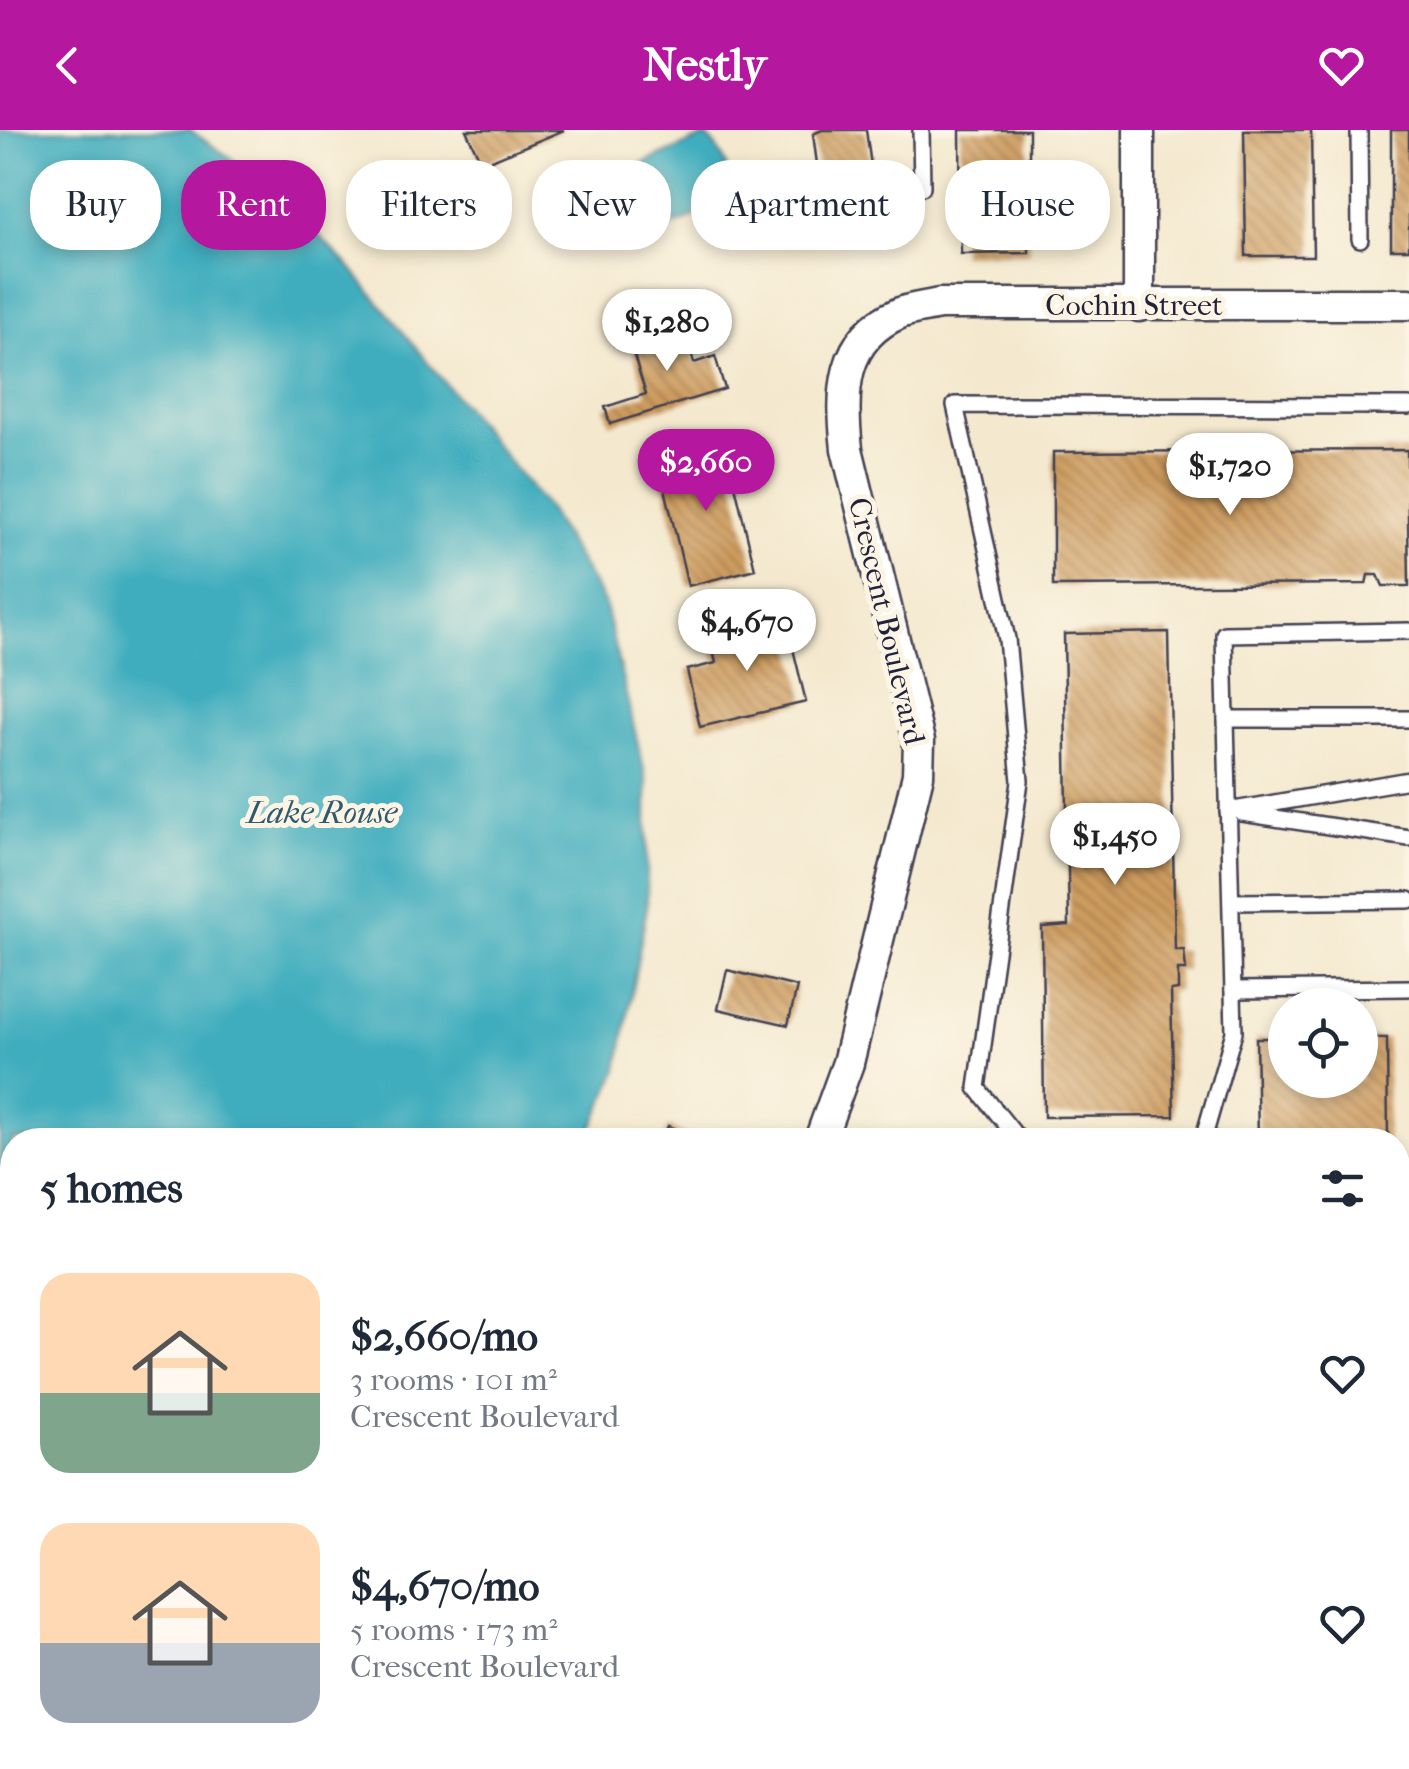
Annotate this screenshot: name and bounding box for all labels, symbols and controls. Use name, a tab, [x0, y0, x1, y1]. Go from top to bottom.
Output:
icon: back	[40, 38, 95, 93]
icon: heart	[1314, 38, 1369, 93]
text: Nestly	[643, 39, 766, 92]
chip: Buy	[30, 160, 161, 250]
chip: Rent	[181, 160, 326, 250]
chip: Filters	[346, 160, 512, 250]
chip: New	[532, 160, 671, 250]
chip: Apartment	[691, 160, 925, 250]
chip: House	[945, 160, 1110, 250]
street label: Cochin Street	[1045, 288, 1223, 323]
pin: $1,280	[586, 289, 748, 374]
text: $1,280	[624, 303, 710, 340]
pin: $2,660	[625, 429, 787, 514]
pin: $1,720	[1149, 433, 1311, 518]
text: $2,660	[660, 443, 752, 480]
text: $1,720	[1188, 447, 1272, 484]
street label: Crescent Boulevard	[841, 494, 932, 749]
pin: $4,670	[666, 589, 828, 674]
text: $4,670	[700, 603, 794, 640]
water label: Lake Rouse	[245, 794, 398, 831]
pin: $1,450	[1034, 803, 1196, 888]
text: $1,450	[1072, 817, 1158, 854]
map controls	[1268, 988, 1378, 1098]
button: locate	[1268, 988, 1378, 1098]
icon: filters	[1315, 1161, 1370, 1216]
text: 5 homes	[40, 1164, 183, 1213]
text: $2,660/mo	[350, 1312, 538, 1361]
icon: home	[120, 1313, 240, 1433]
icon: heart	[1315, 1346, 1370, 1401]
text: 3 rooms · 101 m²	[350, 1361, 557, 1398]
text: Crescent Boulevard	[350, 1398, 619, 1435]
text: $4,670/mo	[350, 1562, 539, 1611]
icon: home	[120, 1563, 240, 1683]
icon: heart	[1315, 1596, 1370, 1651]
text: 5 rooms · 173 m²	[350, 1611, 557, 1648]
text: Crescent Boulevard	[350, 1648, 619, 1685]

